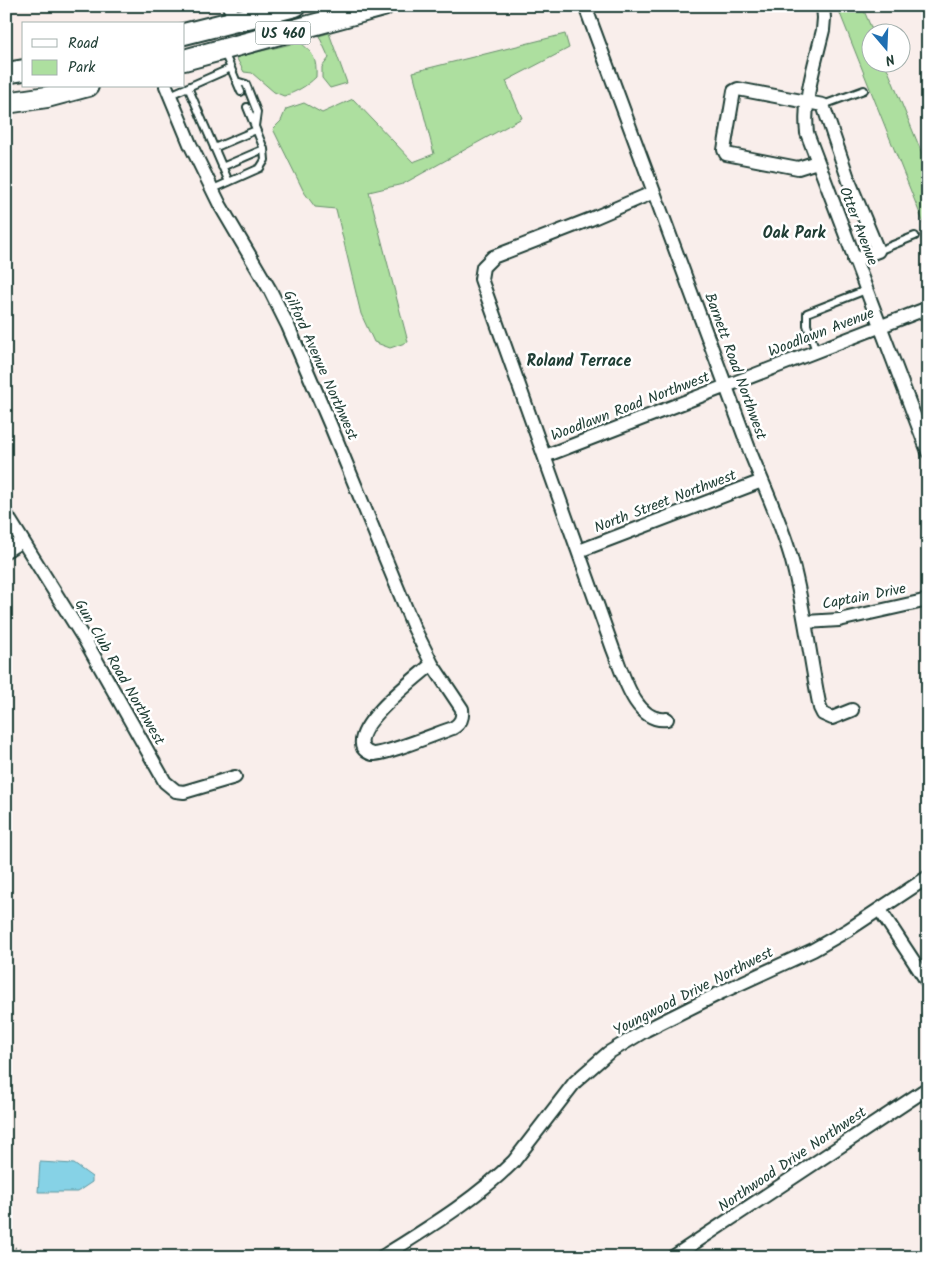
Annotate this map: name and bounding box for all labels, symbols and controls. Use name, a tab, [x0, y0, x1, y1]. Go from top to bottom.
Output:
legend	[22, 22, 185, 88]
road number: US 460	[256, 22, 310, 44]
north arrow	[862, 22, 912, 72]
text: Road	[68, 32, 99, 56]
text: N	[882, 48, 898, 71]
text: Park	[68, 56, 96, 80]
street label: Otter Avenue	[832, 183, 884, 269]
district label: Oak Park	[763, 221, 826, 246]
street label: Gilford Avenue Northwest	[276, 286, 364, 445]
street label: Barnett Road Northwest	[697, 289, 773, 443]
street label: Woodlawn Avenue	[765, 302, 878, 364]
district label: Roland Terrace	[527, 349, 632, 374]
street label: Woodlawn Road Northwest	[547, 365, 713, 448]
street label: North Street Northwest	[591, 464, 740, 540]
street label: Captain Drive	[820, 577, 908, 617]
street label: Gun Club Road Northwest	[67, 595, 171, 750]
street label: Youngwood Drive Northwest	[609, 941, 778, 1043]
street label: Northwood Drive Northwest	[713, 1101, 872, 1219]

